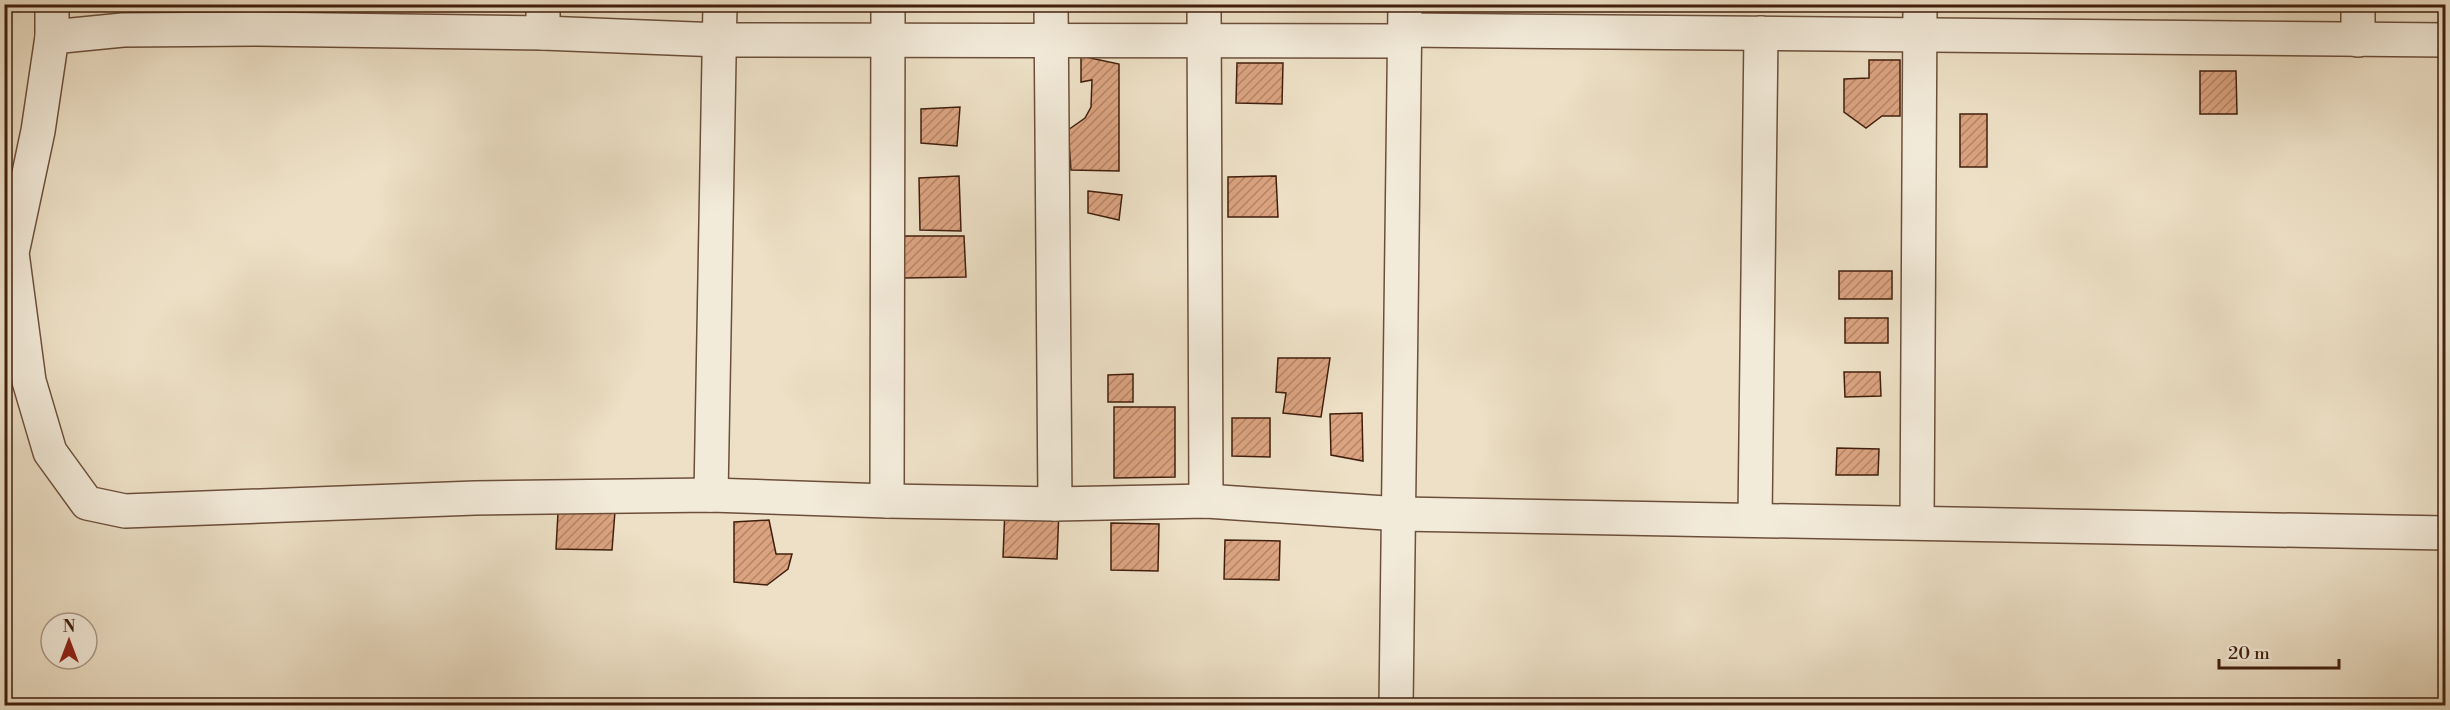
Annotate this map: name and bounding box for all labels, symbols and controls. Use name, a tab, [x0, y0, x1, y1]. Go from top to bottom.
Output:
north arrow	[39, 611, 99, 671]
text: N	[63, 617, 76, 637]
scale bar	[2219, 632, 2339, 670]
text: 20 m	[2228, 642, 2270, 665]

